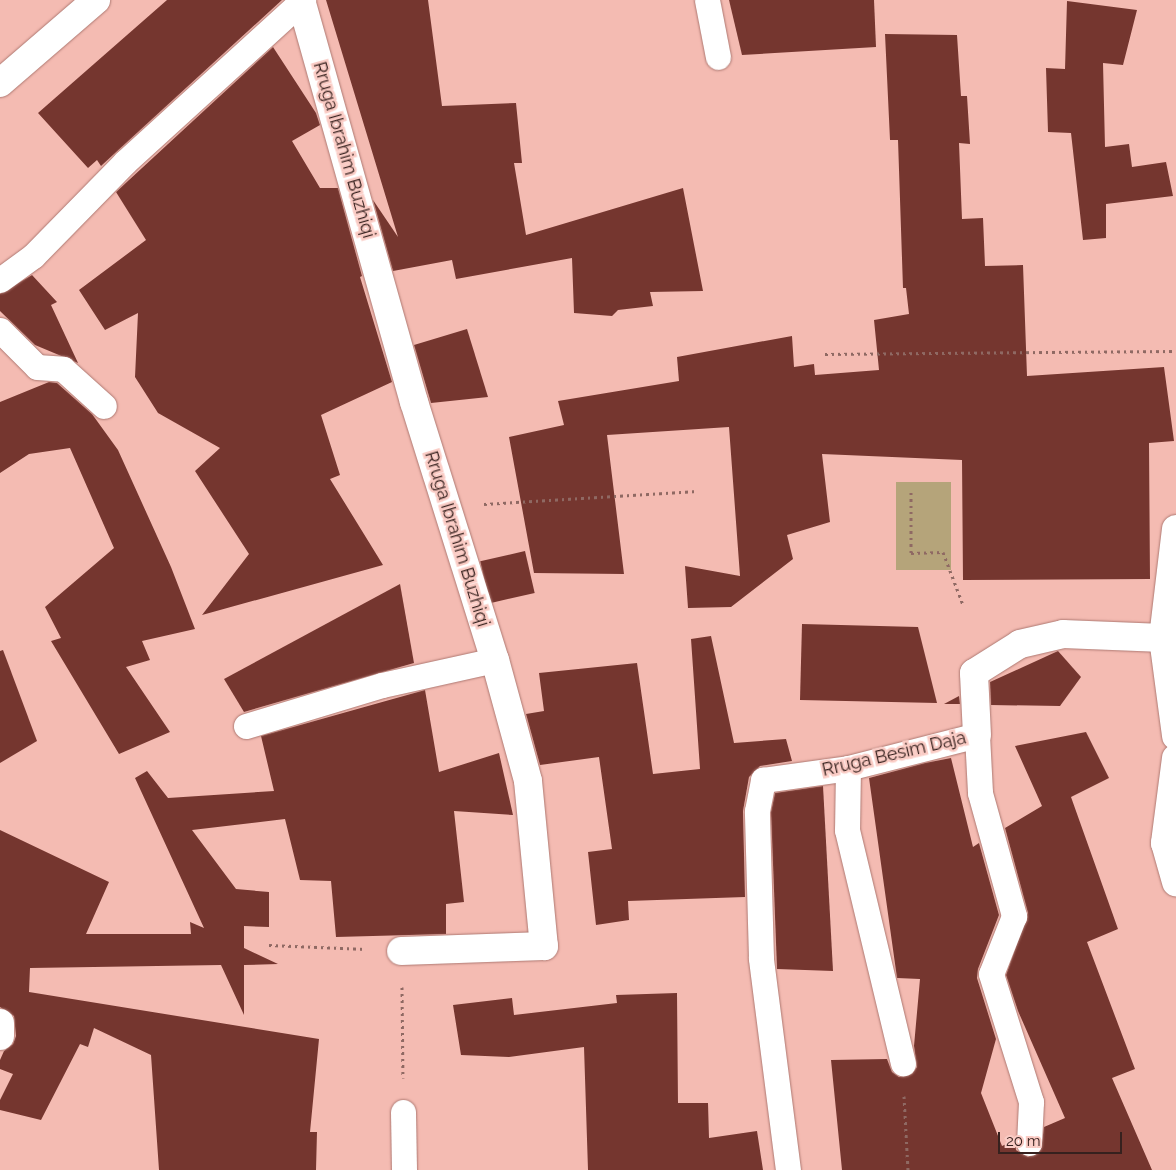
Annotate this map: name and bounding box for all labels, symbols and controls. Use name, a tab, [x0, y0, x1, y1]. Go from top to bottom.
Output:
street label: Rruga Ibrahim Buzhiqi	[308, 59, 380, 241]
street label: Rruga Ibrahim Buzhiqi	[420, 449, 494, 629]
street label: Rruga Besim Daja	[820, 727, 968, 781]
scale bar	[1001, 1122, 1125, 1154]
text: 20 m	[1006, 1132, 1041, 1150]

